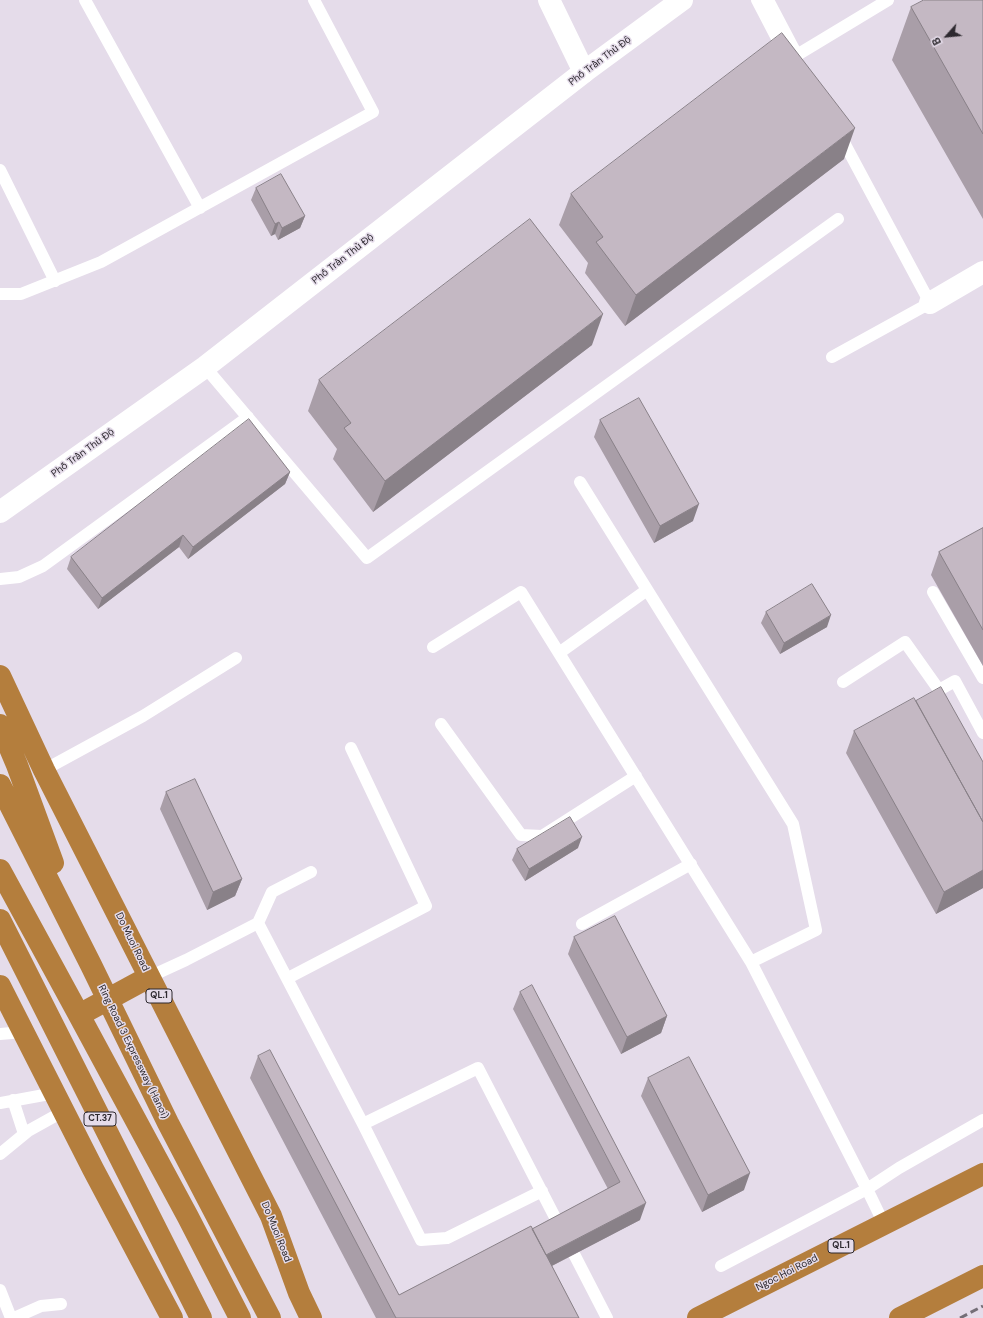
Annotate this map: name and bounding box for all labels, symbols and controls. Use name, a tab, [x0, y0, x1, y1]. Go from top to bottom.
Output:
north arrow	[927, 16, 967, 56]
street label: Phố Trần Thủ Độ	[566, 34, 634, 88]
text: B	[928, 35, 944, 48]
street label: Phố Trần Thủ Độ	[310, 231, 376, 287]
street label: Phố Trần Thủ Độ	[49, 426, 117, 480]
street label: Do Muoi Road	[113, 911, 151, 973]
street label: Ring Road 3 Expressway (Hanoi)	[95, 983, 171, 1121]
road number: QL.1	[146, 989, 172, 1003]
road number: CT.37	[84, 1112, 116, 1126]
street label: Do Muoi Road	[258, 1200, 294, 1264]
road number: QL.1	[828, 1239, 854, 1253]
street label: Ngoc Hoi Road	[754, 1252, 820, 1294]

